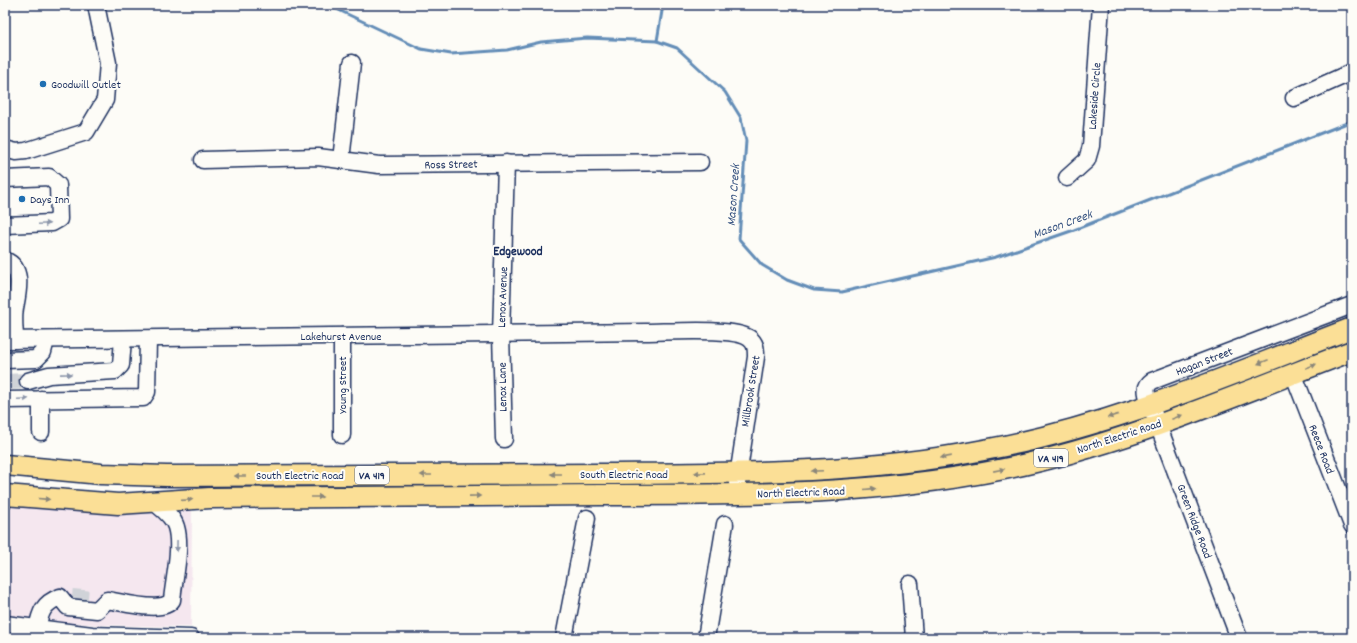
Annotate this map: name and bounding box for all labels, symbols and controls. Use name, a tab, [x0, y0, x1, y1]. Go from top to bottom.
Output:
street label: Lakeside Circle	[1085, 62, 1106, 130]
place label: Goodwill Outlet	[51, 77, 121, 94]
marker: Goodwill Outlet	[38, 79, 48, 89]
street label: Ross Street	[424, 157, 478, 174]
water label: Mason Creek	[723, 162, 746, 227]
place label: Days Inn	[30, 192, 70, 209]
marker: Days Inn	[17, 194, 27, 204]
water label: Mason Creek	[1030, 205, 1097, 245]
one-way arrow	[38, 220, 50, 227]
district label: Edgewood	[493, 243, 543, 262]
street label: Lenox Avenue	[494, 266, 513, 328]
street label: Lakehurst Avenue	[301, 329, 381, 346]
street label: Hagan Street	[1173, 343, 1236, 381]
street label: Millbrook Street	[737, 354, 766, 428]
street label: Young Street	[335, 356, 352, 414]
one-way arrow	[1257, 359, 1269, 365]
street label: Lenox Lane	[495, 362, 512, 412]
one-way arrow	[1306, 363, 1318, 369]
one-way arrow	[60, 371, 73, 377]
one-way arrow	[17, 396, 29, 403]
one-way arrow	[1107, 413, 1119, 419]
one-way arrow	[1171, 414, 1183, 420]
street label: North Electric Road	[1075, 416, 1164, 459]
street label: Reece Road	[1303, 422, 1338, 477]
road number: VA 419	[1034, 449, 1068, 467]
one-way arrow	[940, 454, 952, 460]
road number: VA 419	[355, 466, 389, 484]
street label: South Electric Road	[580, 467, 668, 484]
one-way arrow	[811, 467, 823, 474]
one-way arrow	[993, 467, 1005, 473]
street label: South Electric Road	[256, 468, 344, 485]
one-way arrow	[693, 470, 706, 476]
one-way arrow	[549, 471, 562, 477]
one-way arrow	[419, 472, 432, 478]
one-way arrow	[233, 473, 246, 479]
street label: Green Ridge Road	[1172, 482, 1216, 561]
street label: North Electric Road	[757, 483, 845, 504]
one-way arrow	[864, 486, 876, 492]
one-way arrow	[469, 493, 482, 499]
one-way arrow	[311, 494, 324, 500]
one-way arrow	[38, 496, 50, 502]
one-way arrow	[181, 496, 193, 503]
one-way arrow	[174, 540, 180, 553]

